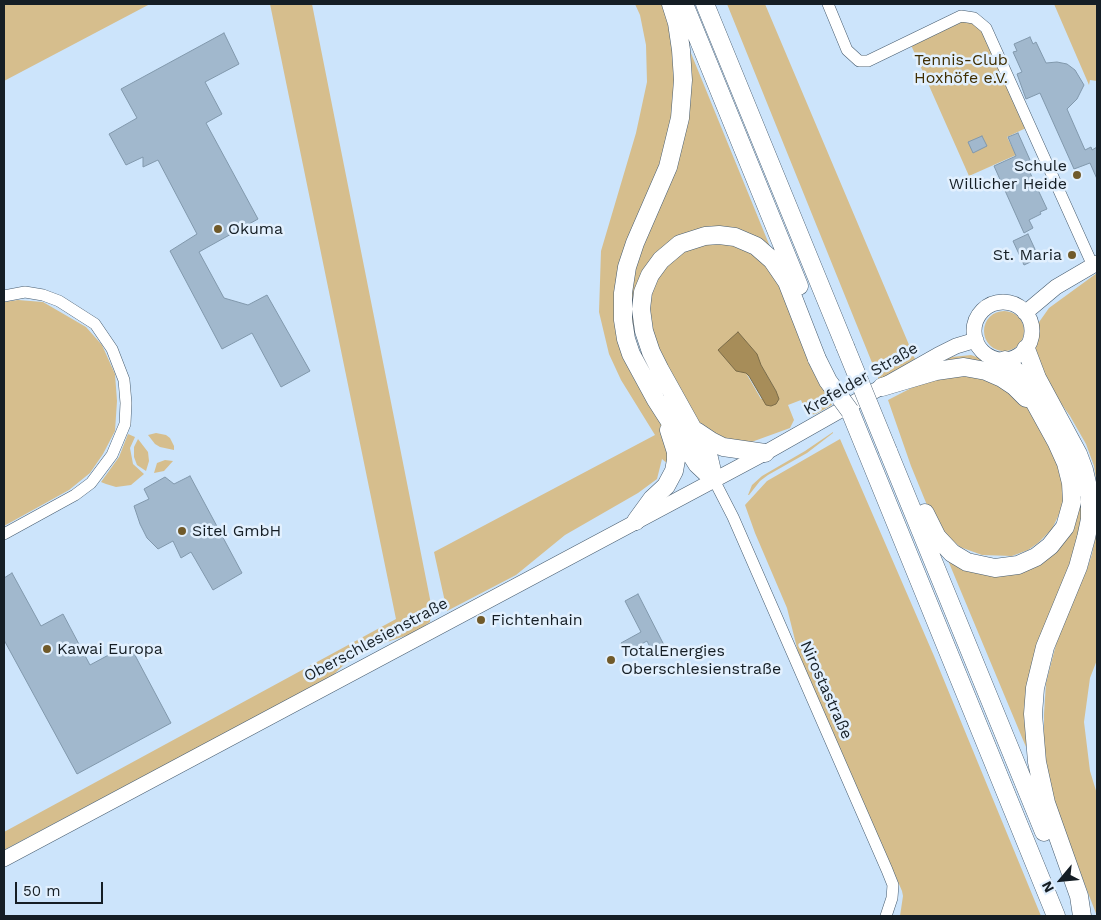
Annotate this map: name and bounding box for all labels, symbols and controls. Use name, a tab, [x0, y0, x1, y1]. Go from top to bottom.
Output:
park label: Tennis-Club Hoxhöfe e.V.	[914, 50, 1008, 88]
place label: Schule Willicher Heide	[949, 156, 1067, 194]
marker: Schule Willicher Heide	[1071, 169, 1083, 181]
place label: Okuma	[228, 219, 283, 239]
marker: Okuma	[212, 223, 224, 235]
place label: St. Maria	[993, 245, 1062, 265]
marker: St. Maria	[1066, 249, 1078, 261]
street label: Krefelder Straße	[800, 338, 922, 420]
place label: Sitel GmbH	[192, 521, 281, 541]
marker: Sitel GmbH	[176, 525, 188, 537]
street label: Oberschlesienstraße	[301, 594, 451, 686]
place label: Fichtenhain	[491, 610, 583, 630]
marker: Fichtenhain	[475, 614, 487, 626]
street label: Nirostastraße	[796, 638, 856, 742]
place label: Kawai Europa	[57, 639, 163, 659]
place label: TotalEnergies Oberschlesienstraße	[621, 641, 781, 679]
marker: Kawai Europa	[41, 643, 53, 655]
marker: TotalEnergies Oberschlesienstraße	[605, 654, 617, 666]
north arrow	[1036, 855, 1086, 905]
scale bar	[18, 872, 105, 904]
text: N	[1038, 879, 1057, 895]
text: 50 m	[23, 882, 60, 900]

